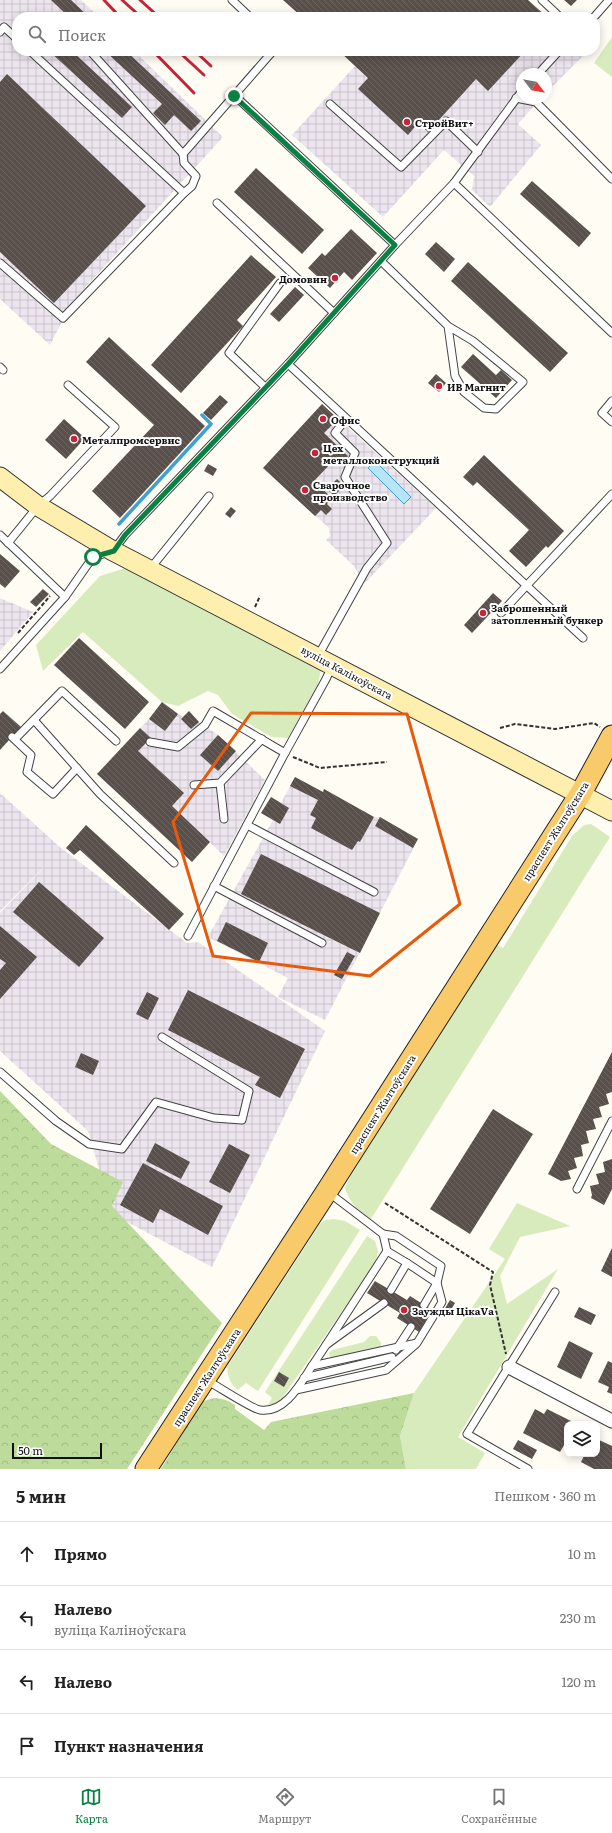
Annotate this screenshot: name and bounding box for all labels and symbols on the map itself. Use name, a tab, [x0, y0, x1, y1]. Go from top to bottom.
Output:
north arrow	[516, 68, 552, 104]
route end	[225, 87, 243, 105]
place label: СтройВит+	[415, 115, 474, 130]
marker: СтройВит+	[402, 117, 412, 127]
place label: Домовин	[279, 271, 327, 286]
marker: Домовин	[330, 273, 340, 283]
place label: ИВ Магнит	[447, 379, 506, 394]
marker: ИВ Магнит	[434, 381, 444, 391]
place label: Офис	[331, 412, 360, 427]
marker: Офис	[318, 414, 328, 424]
place label: Металпромсервис	[82, 432, 181, 447]
marker: Металпромсервис	[69, 434, 79, 444]
place label: Цех металлоконструкций	[323, 440, 439, 467]
marker: Цех металлоконструкций	[310, 448, 320, 458]
place label: Сварочное производство	[313, 477, 388, 504]
marker: Сварочное производство	[300, 485, 310, 495]
route start	[84, 548, 102, 566]
place label: Заброшенный затопленный бункер	[491, 600, 603, 627]
marker: Заброшенный затопленный бункер	[478, 608, 488, 618]
street label: вуліца Каліноўскага	[299, 642, 396, 703]
street label: праспект Жалтоўскага	[518, 778, 592, 884]
street label: праспект Жалтоўскага	[345, 1051, 419, 1157]
place label: Заужды ЦікаVа	[412, 1303, 494, 1318]
marker: Заужды ЦікаVа	[399, 1305, 409, 1315]
street label: праспект Жалтоўскага	[168, 1324, 244, 1429]
scale bar	[12, 1441, 102, 1460]

